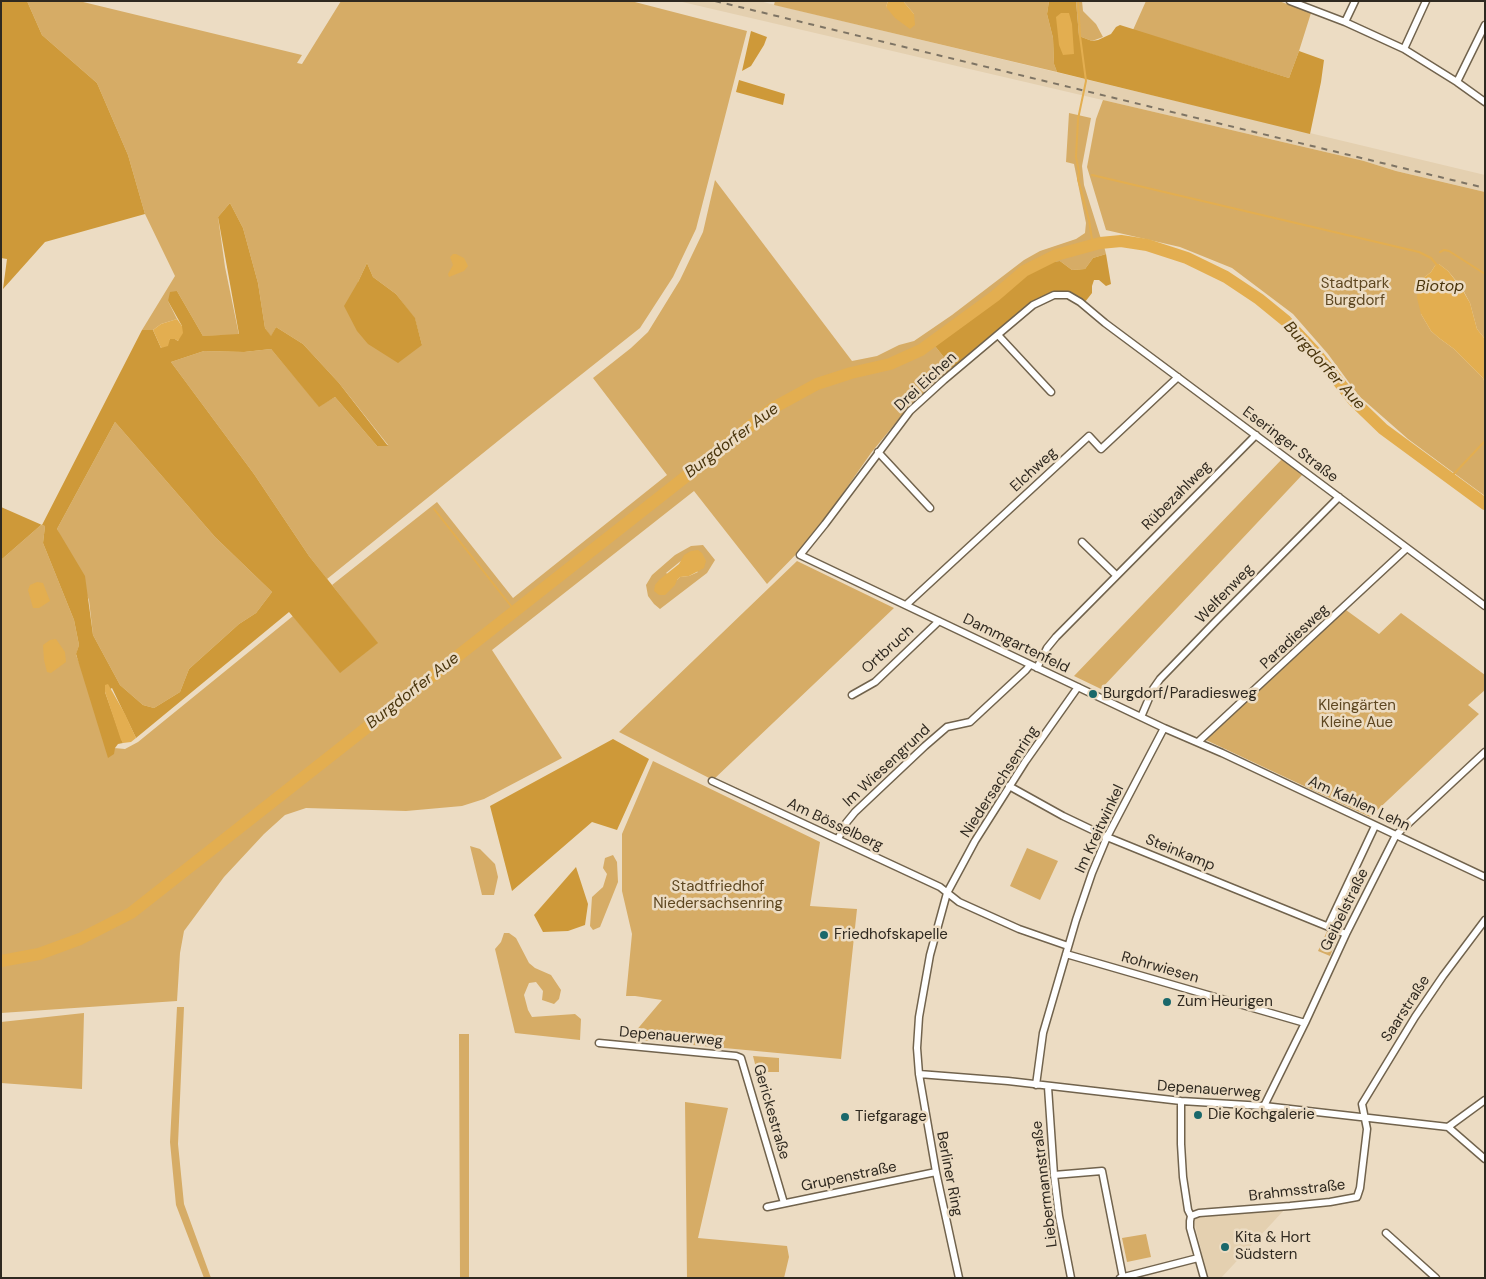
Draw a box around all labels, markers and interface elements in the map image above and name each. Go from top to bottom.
park label: Stadtpark Burgdorf [1321,275,1389,310]
water label: Biotop [1416,277,1464,297]
water label: Burgdorfer Aue [1279,318,1369,414]
street label: Drei Eichen [891,349,961,415]
water label: Burgdorfer Aue [681,400,783,482]
street label: Eseringer Straße [1239,403,1341,487]
street label: Elchweg [1007,444,1061,496]
street label: Rübezahlweg [1139,458,1215,534]
street label: Welfenweg [1192,561,1258,627]
street label: Paradiesweg [1257,601,1333,673]
street label: Dammgartenfeld [960,610,1072,678]
street label: Ortbruch [858,622,918,678]
water label: Burgdorfer Aue [363,649,463,733]
place label: Burgdorf/Paradiesweg [1103,685,1257,703]
marker: Burgdorf/Paradiesweg [1087,688,1099,700]
park label: Kleingärten Kleine Aue [1318,697,1396,732]
street label: Im Wiesengrund [840,721,934,811]
street label: Niedersachsenring [957,723,1043,841]
street label: Am Kahlen Lehn [1305,773,1413,835]
street label: Im Kreitwinkel [1072,782,1128,876]
street label: Am Bösselberg [784,795,886,855]
street label: Steinkamp [1143,831,1217,875]
street label: Geibelstraße [1317,866,1373,954]
park label: Stadtfriedhof Niedersachsenring [653,878,783,913]
place label: Friedhofskapelle [834,926,948,944]
marker: Friedhofskapelle [818,929,830,941]
street label: Rohrwiesen [1119,948,1201,988]
street label: Saarstraße [1378,972,1434,1046]
place label: Zum Heurigen [1177,993,1273,1011]
marker: Zum Heurigen [1161,996,1173,1008]
street label: Depenauerweg [618,1023,724,1051]
street label: Gerickestraße [749,1062,793,1162]
street label: Depenauerweg [1156,1077,1262,1103]
place label: Die Kochgalerie [1208,1106,1315,1124]
place label: Tiefgarage [855,1108,927,1126]
marker: Die Kochgalerie [1192,1109,1204,1121]
marker: Tiefgarage [839,1111,851,1123]
street label: Liebermannstraße [1028,1120,1062,1248]
street label: Berliner Ring [932,1130,966,1218]
street label: Grupenstraße [800,1158,898,1196]
street label: Brahmsstraße [1248,1176,1346,1206]
place label: Kita & Hort Südstern [1235,1229,1311,1264]
marker: Kita & Hort Südstern [1219,1241,1231,1253]

